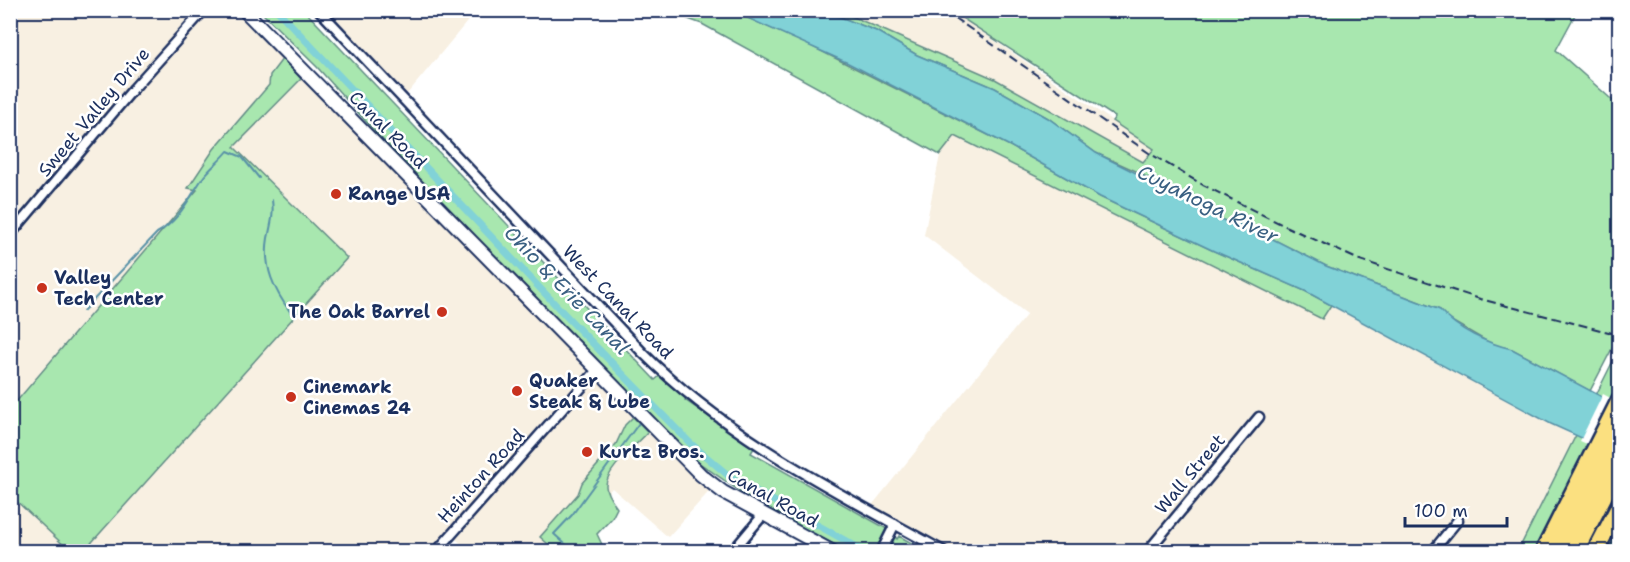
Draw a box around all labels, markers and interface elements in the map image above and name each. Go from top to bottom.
street label: Sweet Valley Drive [33,42,155,182]
street label: Canal Road [344,86,432,174]
water label: Cuyahoga River [1133,159,1283,250]
place label: Range USA [348,182,451,206]
marker: Range USA [329,187,343,201]
water label: Ohio & Erie Canal [499,220,635,360]
street label: West Canal Road [557,240,679,364]
place label: Valley Tech Center [54,266,164,311]
marker: Valley Tech Center [35,281,49,295]
place label: The Oak Barrel [288,300,430,324]
marker: The Oak Barrel [435,305,449,319]
place label: Quaker Steak & Lube [529,369,650,414]
place label: Cinemark Cinemas 24 [303,375,411,420]
marker: Quaker Steak & Lube [510,384,524,398]
marker: Cinemark Cinemas 24 [284,390,298,404]
street label: Heinton Road [432,424,530,528]
street label: Wall Street [1149,429,1231,519]
place label: Kurtz Bros. [599,440,705,464]
marker: Kurtz Bros. [580,445,594,459]
street label: Canal Road [723,463,823,533]
scale bar [1405,490,1507,528]
text: 100 m [1414,499,1468,523]

